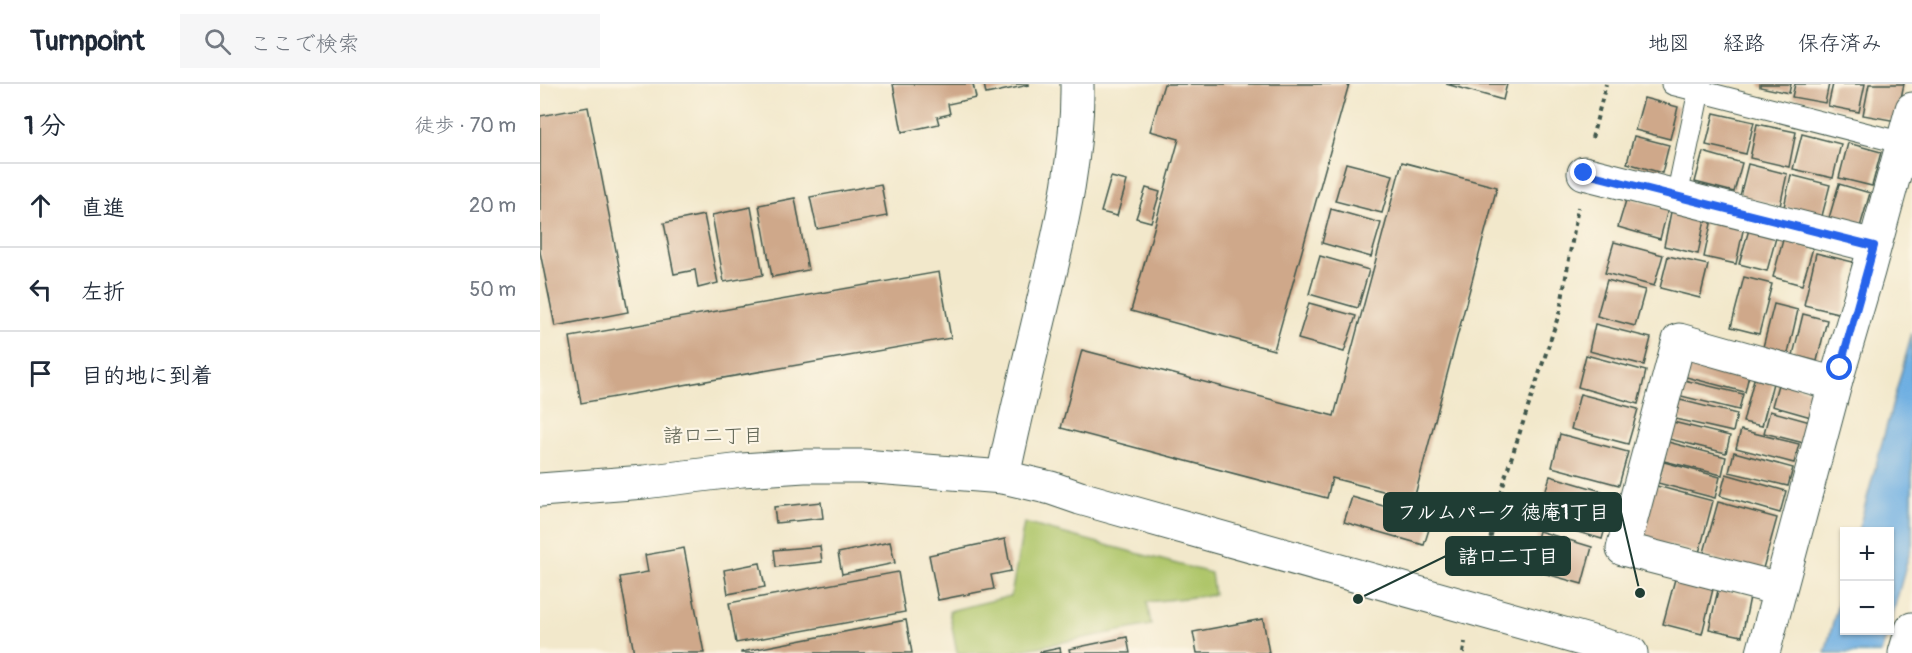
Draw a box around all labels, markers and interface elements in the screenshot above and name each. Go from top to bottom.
search box [180,14,600,68]
text: Turnpoint [30,24,144,59]
icon: search [201,25,234,58]
text: ここで検索 [249,30,359,58]
text: 地図 [1648,30,1690,57]
text: 経路 [1723,30,1765,57]
text: 保存済み [1798,30,1882,57]
text: 1 分 [24,110,66,142]
text: 徒歩 · 70 m [415,113,516,138]
route end [1570,159,1596,185]
icon: ahead [24,189,57,222]
text: 20 m [469,193,516,218]
text: 直進 [81,194,125,222]
icon: left [24,273,57,306]
text: 50 m [469,277,516,302]
text: 左折 [81,278,125,306]
route start [1826,354,1852,380]
icon: arrive [24,357,57,390]
text: 目的地に到着 [81,362,213,390]
district label: 諸口二丁目 [663,423,763,448]
callout: フルムパーク 徳庵1丁目 [1384,493,1621,531]
text: フルムパーク 徳庵1丁目 [1397,500,1609,525]
map controls [1840,527,1894,635]
button: + [1840,527,1894,581]
callout: 諸口二丁目 [1446,537,1570,575]
text: 諸口二丁目 [1458,544,1558,569]
button: − [1840,581,1894,635]

